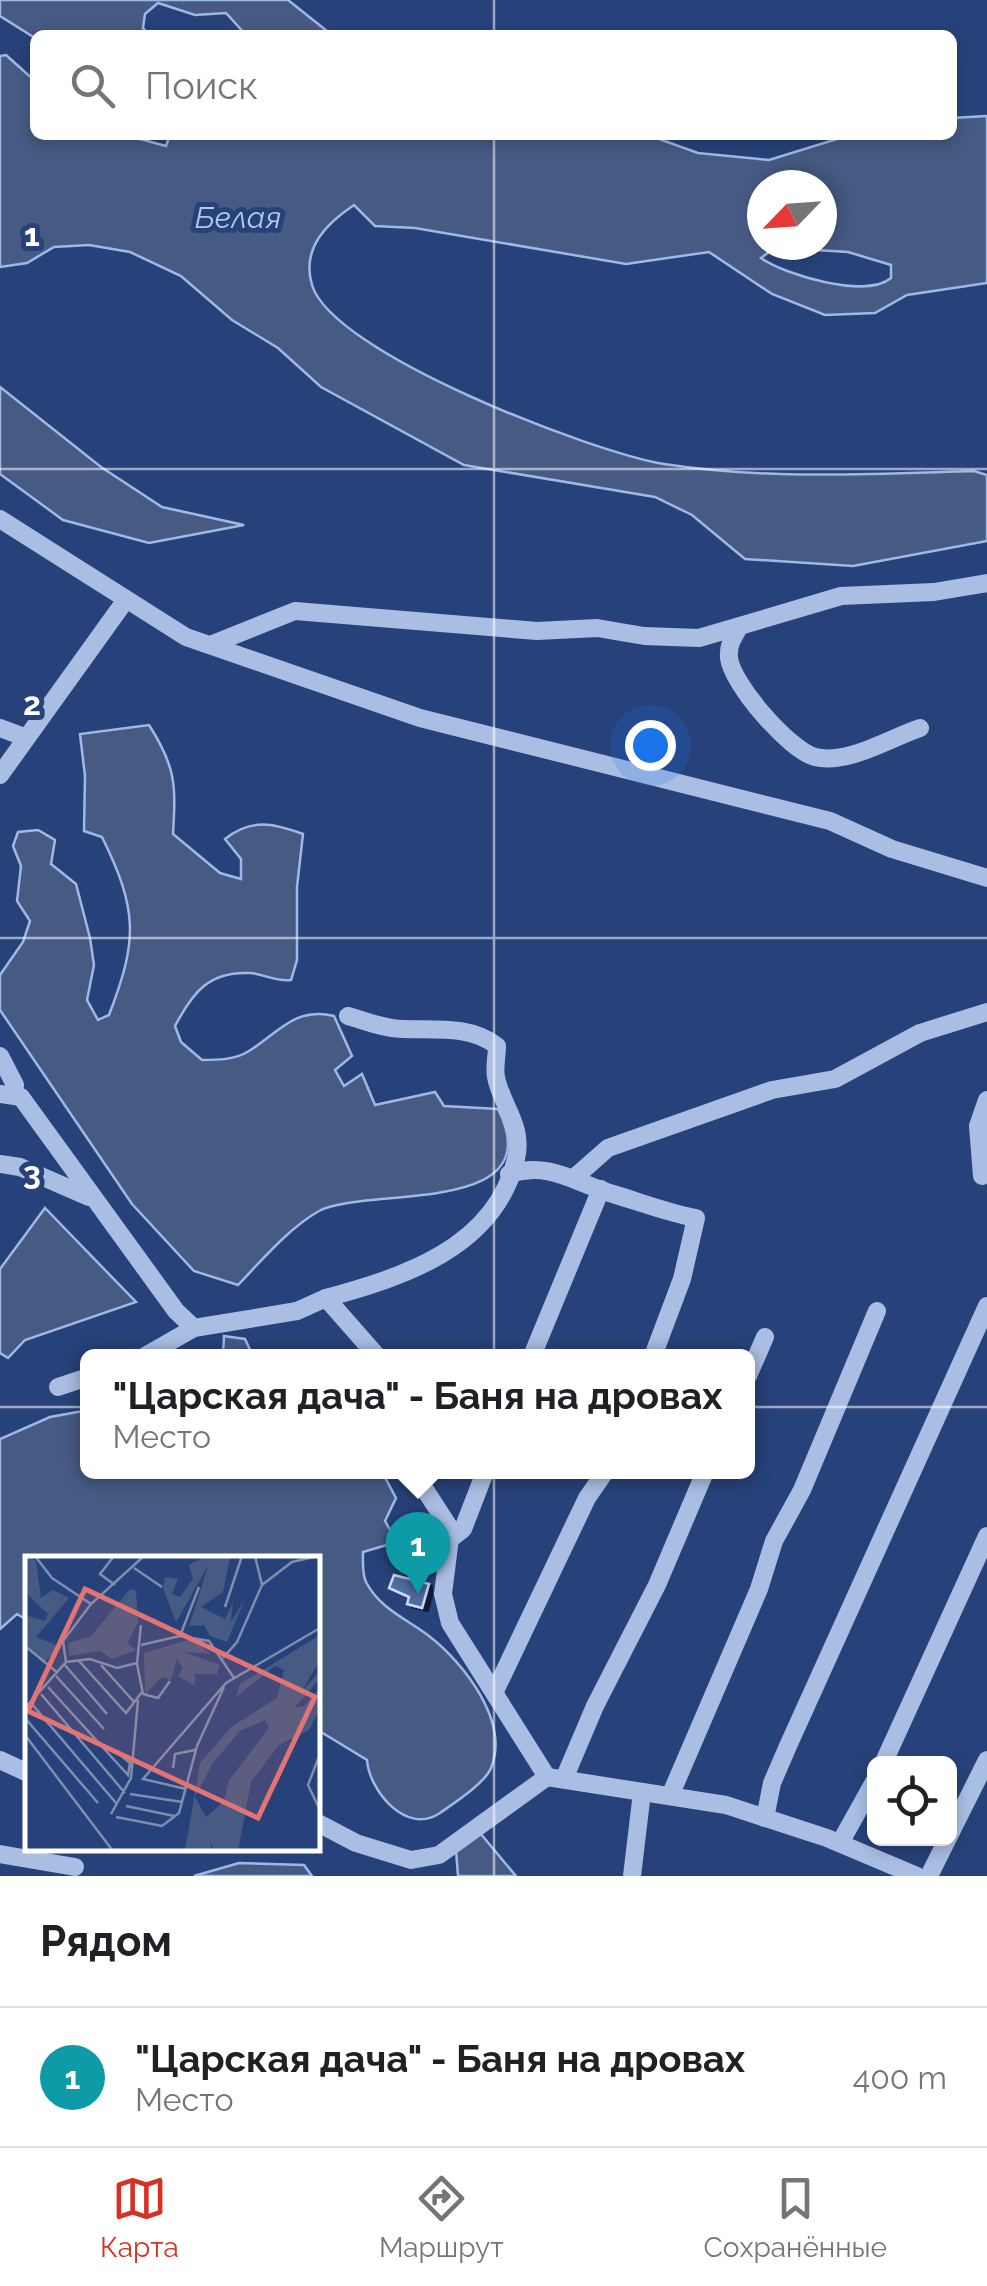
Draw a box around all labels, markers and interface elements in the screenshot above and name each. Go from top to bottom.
search box [30,30,957,140]
icon: search [65,58,120,113]
text: Поиск [145,63,258,108]
north arrow [747,170,837,260]
water label: Белая [195,200,281,235]
text: 1 [24,216,40,253]
text: 2 [23,685,41,722]
your location [625,720,676,771]
text: 3 [23,1154,41,1191]
popup [80,1349,755,1479]
text: "Царская дача" - Баня на дровах [113,1373,722,1418]
text: Место [113,1418,211,1455]
pin: 1 [386,1512,450,1594]
inset map [25,1556,320,1851]
map controls [867,1756,957,1846]
button: locate [867,1756,957,1846]
text: Рядом [40,1917,172,1966]
text: "Царская дача" - Баня на дровах [135,2036,745,2081]
text: 1 [65,2059,80,2096]
text: 400 m [853,2059,947,2096]
text: Место [135,2081,233,2118]
tab: Карта [100,2171,179,2264]
tab: Маршрут [379,2171,504,2264]
tab: Сохранённые [704,2171,887,2264]

